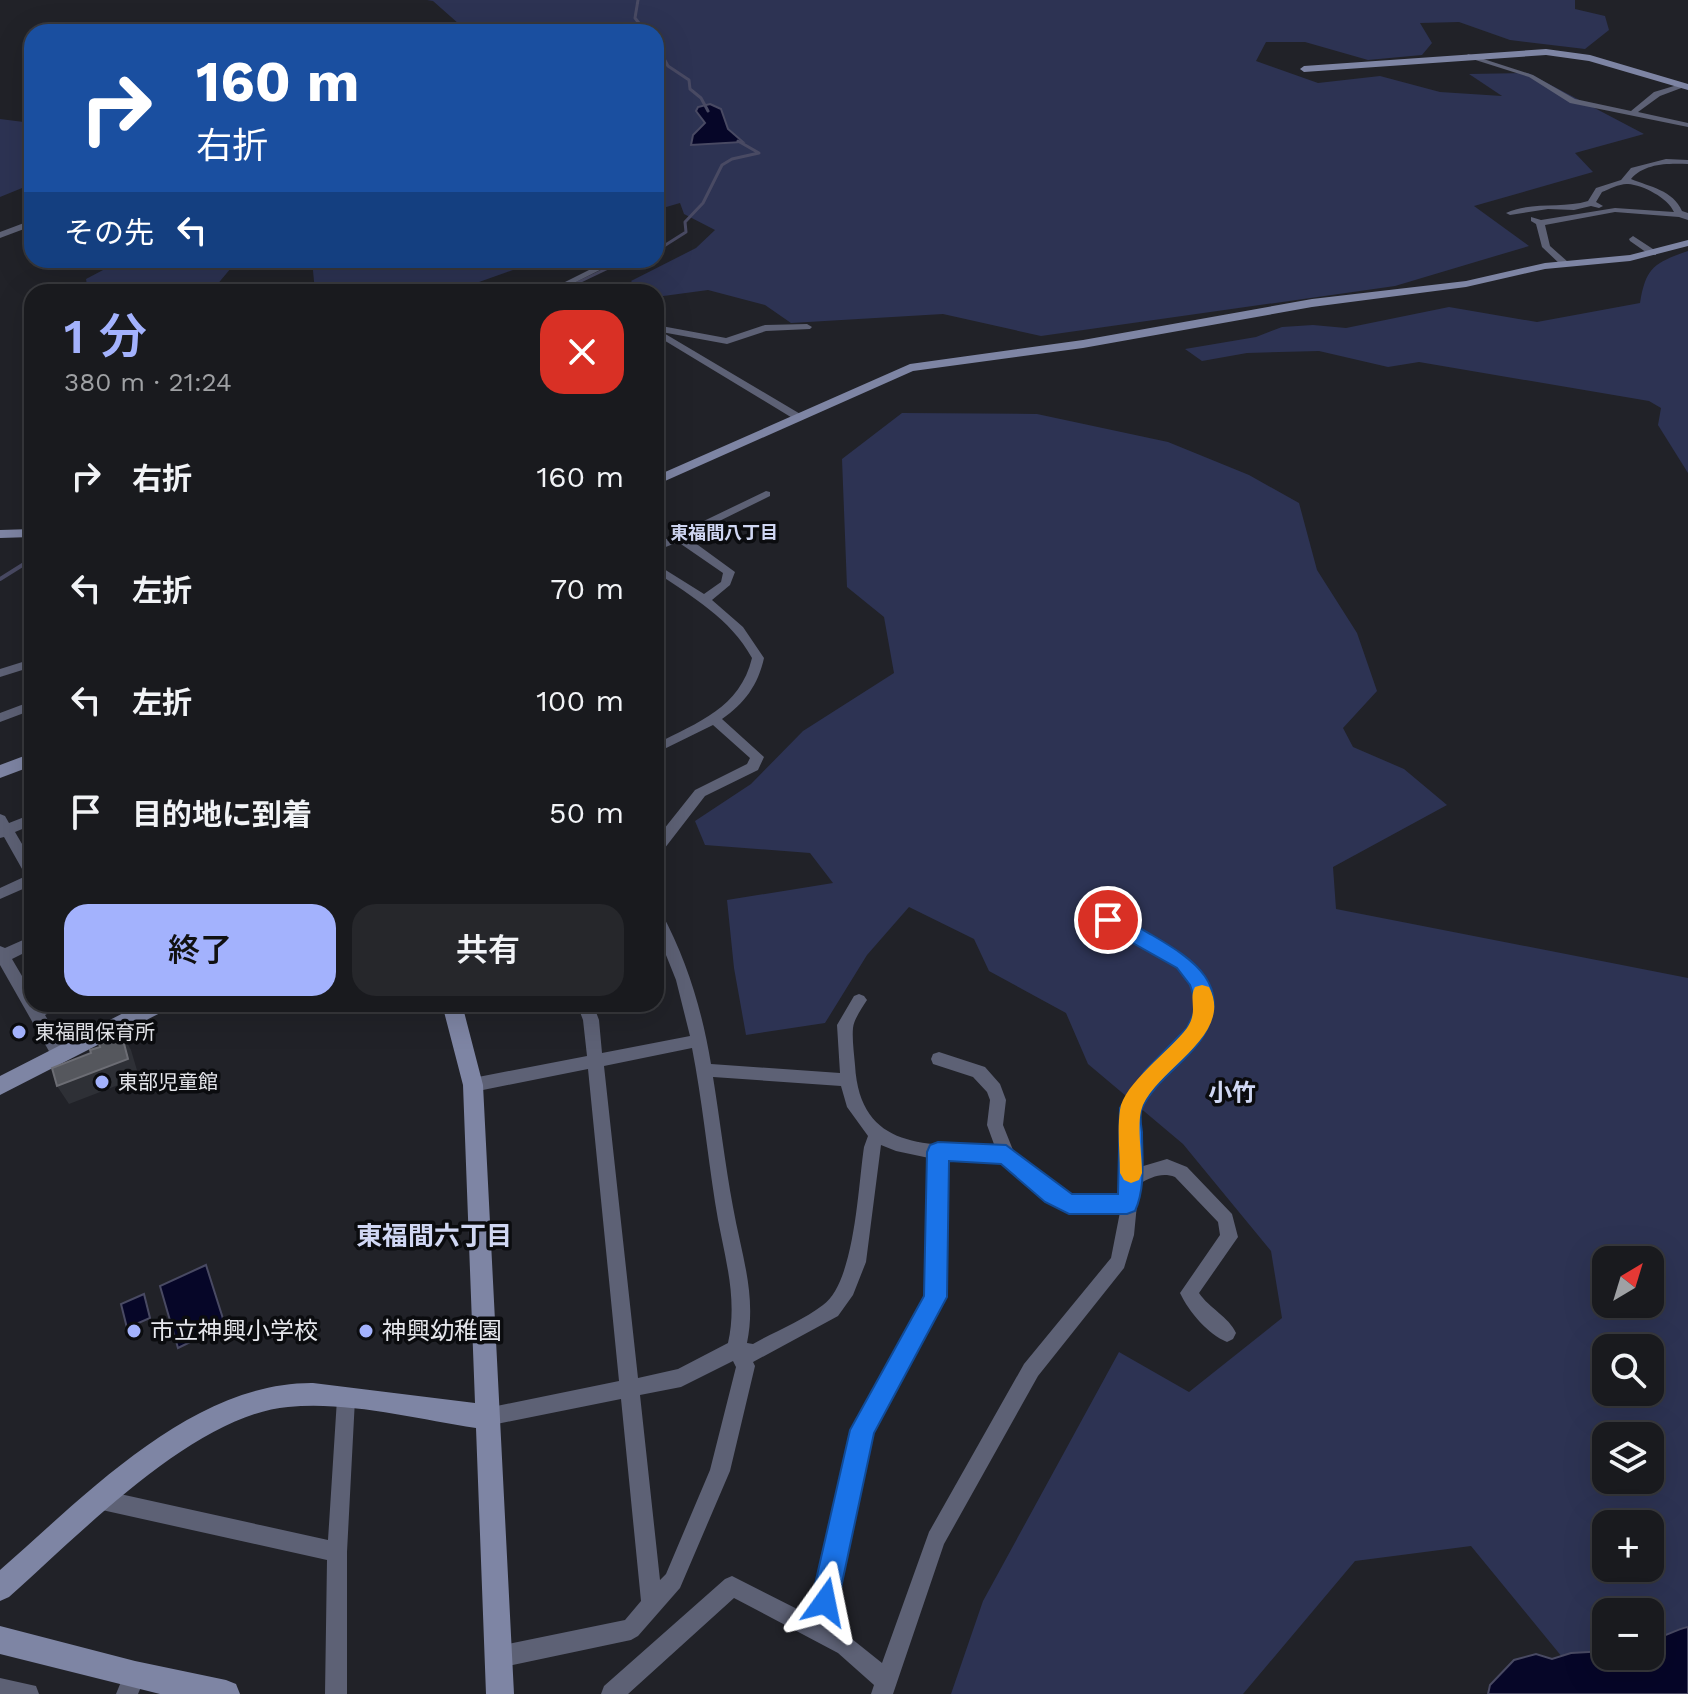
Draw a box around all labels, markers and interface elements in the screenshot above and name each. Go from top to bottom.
text: 160 m [196,49,359,115]
icon: right [64,56,168,160]
text: 右折 [196,125,268,167]
icon: left [170,208,214,252]
text: その先 [64,215,154,250]
text: 1 分 [64,308,147,365]
button: close [540,310,624,394]
text: 380 m · 21:24 [64,367,232,397]
icon: right [64,454,108,498]
text: 160 m [537,459,624,494]
text: 右折 [132,461,192,496]
district label: 東福間八丁目 [670,522,778,543]
icon: left [64,566,108,610]
text: 70 m [550,571,624,606]
text: 左折 [132,573,192,608]
icon: left [64,678,108,722]
text: 100 m [536,683,624,718]
text: 左折 [132,685,192,720]
icon: arrive [64,790,108,834]
text: 50 m [549,795,624,830]
text: 目的地に到着 [132,797,312,832]
pin [1074,886,1142,954]
icon: arrive [1086,898,1130,942]
button: 終了 [64,904,336,996]
button: 共有 [352,904,624,996]
place label: 東福間保育所 [35,1020,155,1044]
marker: 東福間保育所 [10,1023,28,1041]
place label: 東部児童館 [118,1070,218,1094]
marker: 東部児童館 [93,1073,111,1091]
district label: 小竹 [1208,1079,1256,1107]
district label: 東福間六丁目 [356,1221,512,1251]
north arrow [1592,1246,1664,1318]
map controls [1592,1246,1664,1670]
place label: 市立神興小学校 [150,1317,318,1345]
place label: 神興幼稚園 [382,1317,502,1345]
marker: 市立神興小学校 [125,1322,143,1340]
marker: 神興幼稚園 [357,1322,375,1340]
button: search [1592,1334,1664,1406]
button: layers [1592,1422,1664,1494]
button: + [1592,1510,1664,1582]
position arrow [783,1560,867,1644]
button: − [1592,1598,1664,1670]

